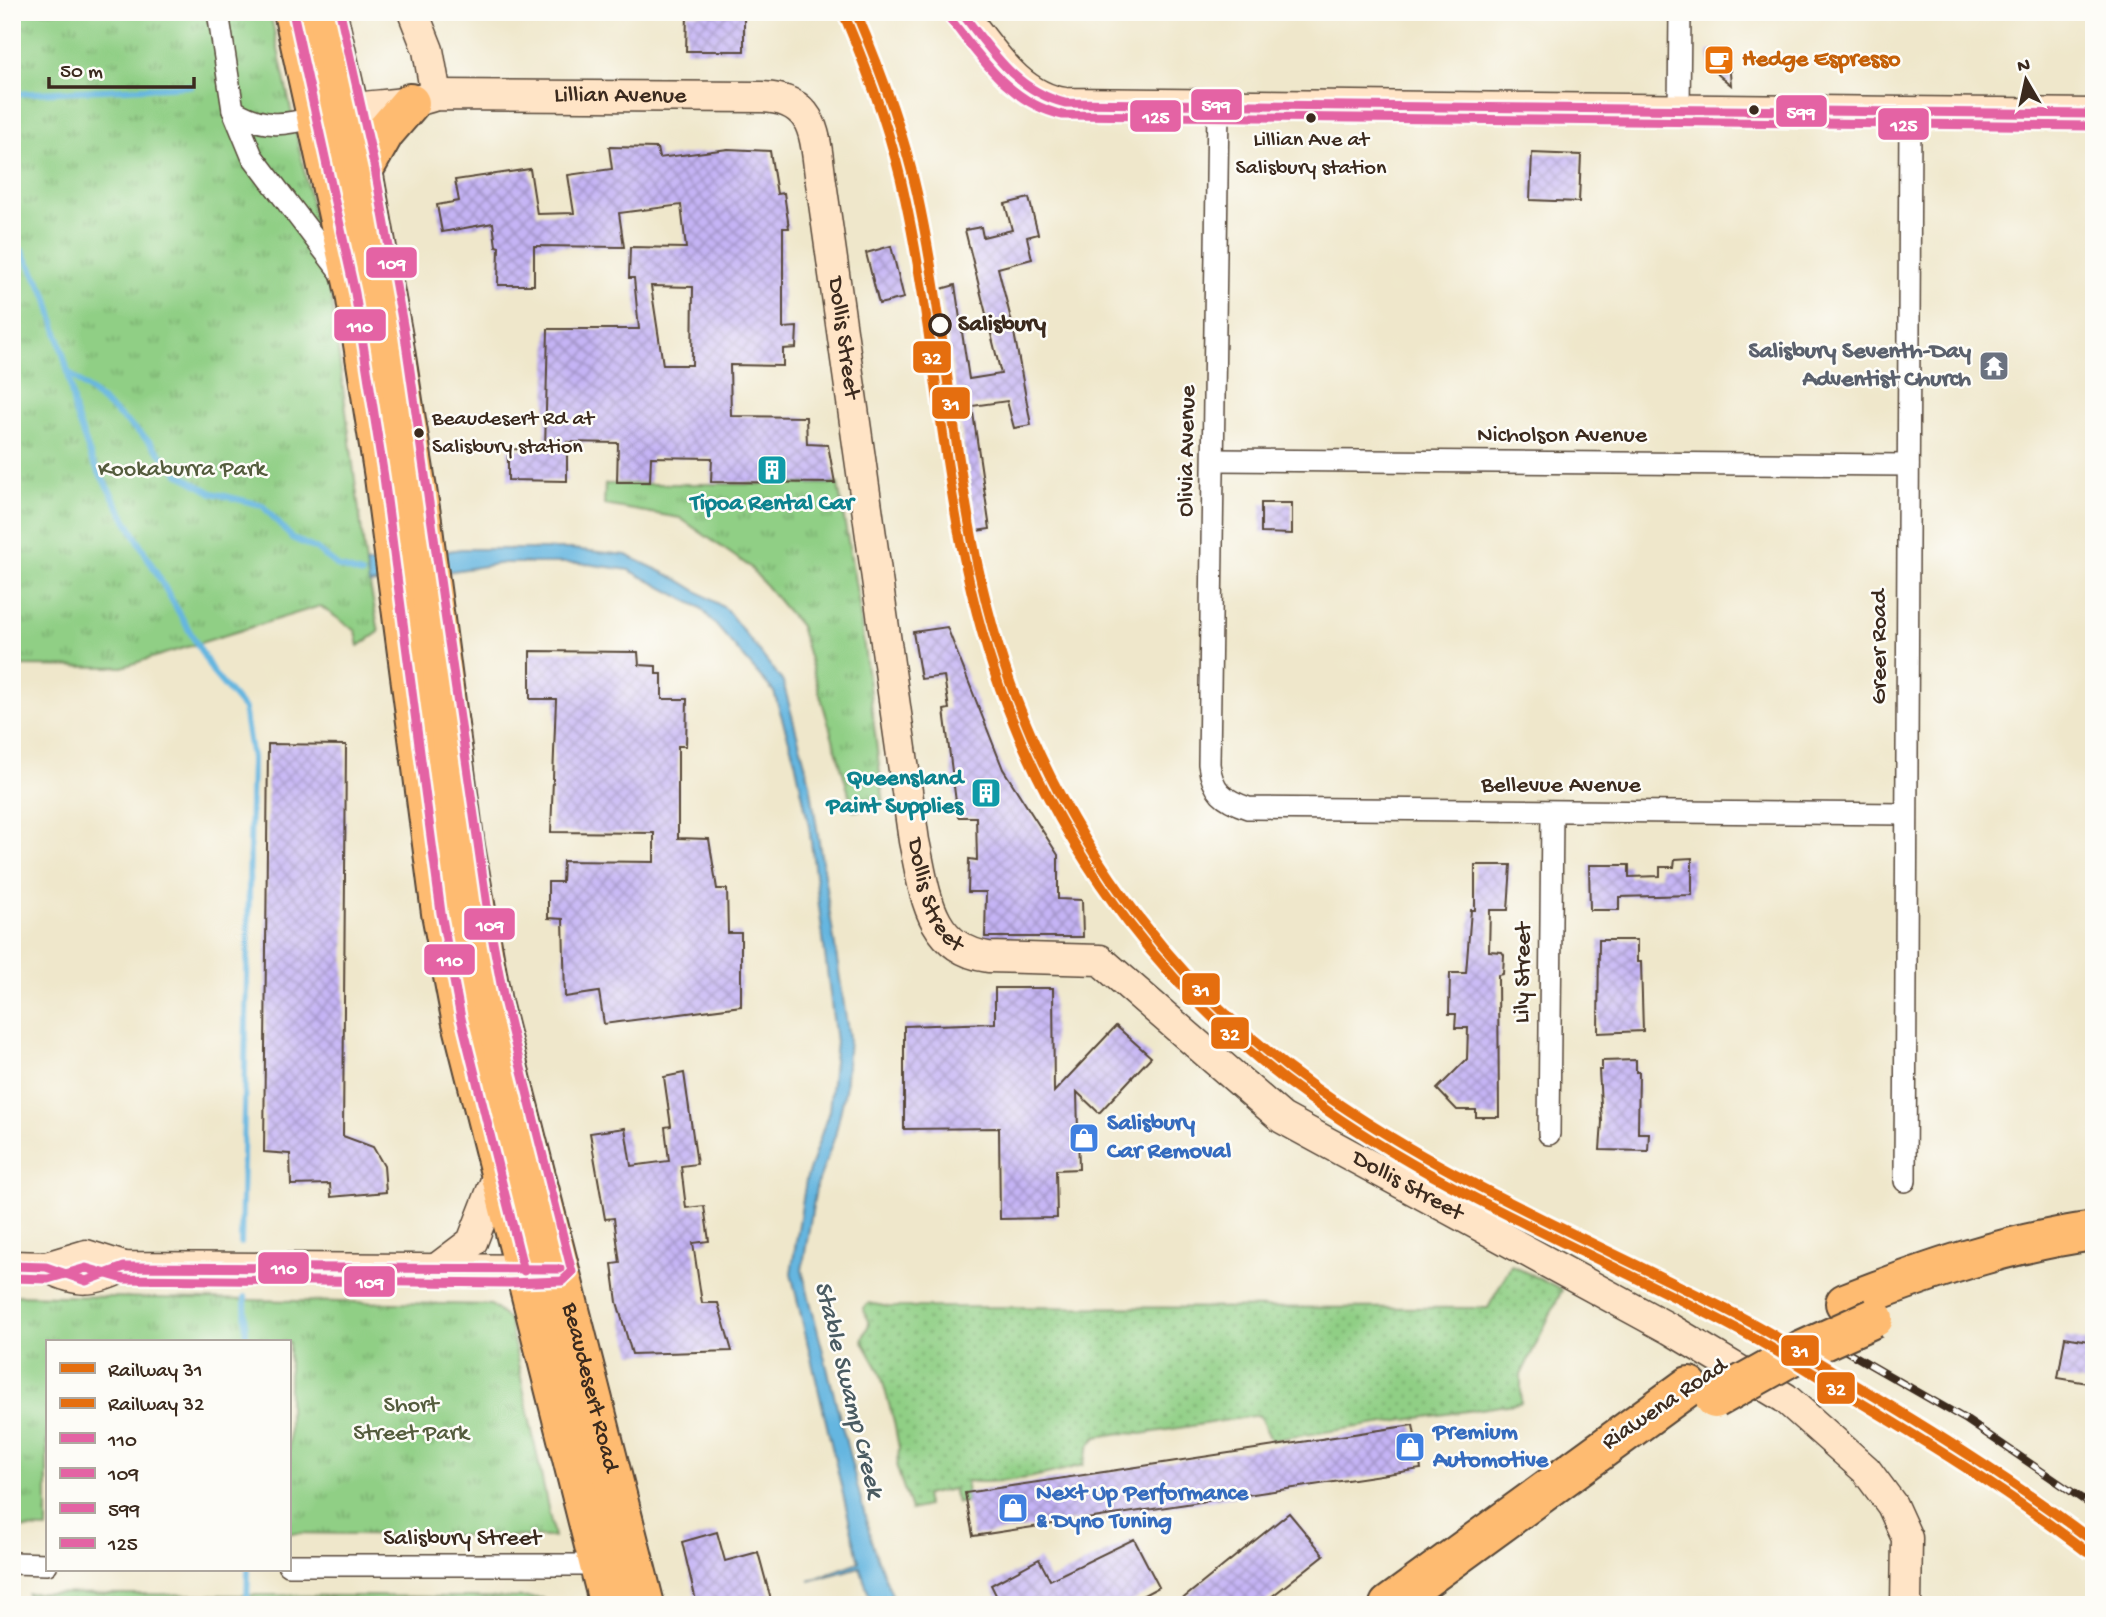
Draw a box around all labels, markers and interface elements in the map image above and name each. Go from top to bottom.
cafe icon: Hedge Espresso [1702,43,1736,77]
scale bar [49,46,194,90]
place label: Hedge Espresso [1742,46,1901,75]
north arrow [1990,46,2060,116]
text: N [2016,54,2032,79]
text: 50 m [60,61,103,86]
street label: Lillian Avenue [554,81,687,111]
line badge: 599 [1190,88,1243,121]
line badge: 599 [1775,94,1828,128]
text: 599 [1201,96,1231,119]
line badge: 125 [1129,99,1182,133]
unlabelled marker [1747,103,1761,117]
text: 599 [1786,103,1816,126]
line badge: 125 [1877,107,1930,141]
text: 125 [1142,108,1169,131]
marker: Lillian Ave at Salisbury station [1304,111,1318,125]
text: 125 [1890,116,1917,139]
place label: Lillian Ave at Salisbury station [1236,128,1387,182]
line badge: 109 [365,246,418,279]
text: 109 [377,254,406,277]
street label: Dollis Street [820,273,866,403]
line badge: 110 [333,308,387,342]
place label: Salisbury [958,311,1046,340]
marker: Salisbury [929,314,951,336]
text: 110 [346,317,373,340]
place label: Salisbury Seventh-Day Adventist Church [1748,338,1971,395]
line badge: 32 [912,340,952,374]
text: 32 [921,349,942,372]
temple icon: Salisbury Seventh-Day Adventist Church [1977,349,2011,383]
street label: Olivia Avenue [1172,384,1204,517]
line badge: 31 [931,386,971,420]
text: 31 [941,395,960,418]
place label: Beaudesert Rd at Salisbury station [431,407,596,461]
street label: Nicholson Avenue [1477,422,1648,451]
marker: Beaudesert Rd at Salisbury station [412,426,426,440]
building icon: Tipoa Rental Car [755,453,789,487]
park label: Kookaburra Park [98,456,268,485]
place label: Tipoa Rental Car [689,490,856,519]
street label: Greer Road [1866,588,1895,705]
place label: Queensland Paint Supplies [825,765,966,822]
street label: Bellevue Avenue [1480,772,1641,801]
building icon: Queensland Paint Supplies [969,776,1003,810]
street label: Dollis Street [899,834,971,961]
line badge: 109 [463,907,516,941]
text: 109 [475,916,504,939]
street label: Lily Street [1509,920,1539,1024]
line badge: 110 [423,943,476,976]
text: 110 [436,951,463,974]
line badge: 31 [1181,972,1221,1006]
text: 31 [1191,981,1210,1004]
line badge: 32 [1210,1016,1250,1050]
text: 32 [1219,1025,1240,1048]
place label: Salisbury Car Removal [1107,1110,1231,1167]
shop icon: Salisbury Car Removal [1067,1121,1101,1155]
street label: Dollis Street [1345,1143,1470,1229]
line badge: 110 [257,1251,310,1285]
text: 110 [270,1259,297,1282]
line badge: 109 [343,1265,396,1298]
text: 109 [355,1273,384,1296]
water label: Stable Swamp Creek [805,1279,889,1504]
street label: Beaudesert Road [554,1299,626,1477]
line badge: 31 [1780,1334,1820,1367]
legend [46,1340,290,1572]
text: 31 [1790,1342,1809,1365]
street label: Riawena Road [1597,1351,1735,1458]
text: Railway 31 [108,1360,202,1385]
line badge: 32 [1816,1371,1856,1405]
text: 32 [1825,1380,1846,1403]
park label: Short Street Park [353,1392,471,1449]
text: Railway 32 [108,1394,204,1419]
place label: Premium Automotive [1431,1419,1550,1476]
text: 110 [107,1430,137,1455]
shop icon: Premium Automotive [1393,1430,1427,1464]
text: 109 [107,1464,139,1489]
place label: Next Up Performance & Dyno Tuning [1036,1480,1250,1537]
shop icon: Next Up Performance & Dyno Tuning [996,1491,1030,1525]
text: 599 [108,1500,141,1525]
street label: Salisbury Street [383,1525,543,1554]
text: 125 [107,1534,138,1559]

